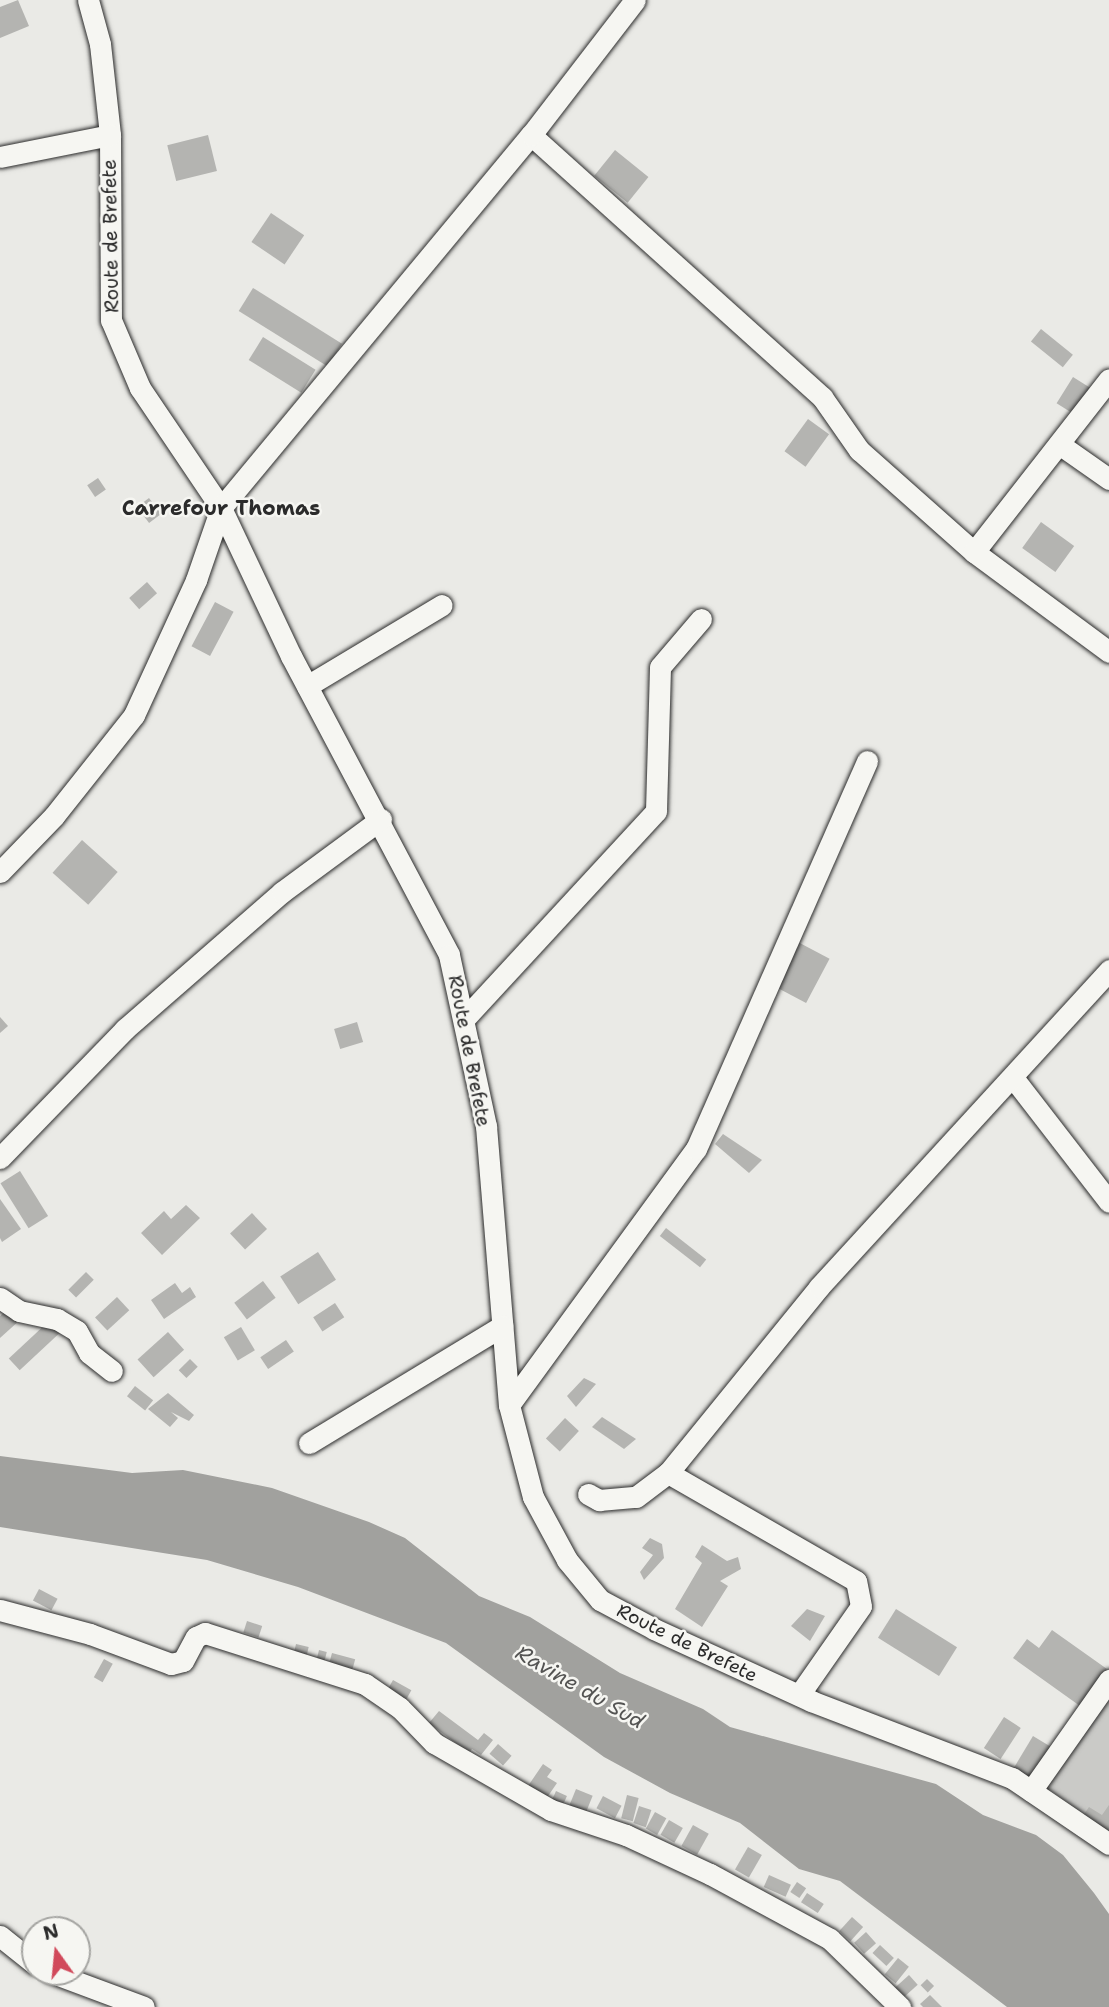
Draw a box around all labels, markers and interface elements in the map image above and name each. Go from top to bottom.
street label: Route de Brefete [98,159,124,313]
district label: Carrefour Thomas [122,495,320,521]
street label: Route de Brefete [443,973,495,1129]
street label: Route de Brefete [613,1599,761,1687]
water label: Ravine du Sud [511,1640,649,1734]
north arrow [21,1916,91,1986]
text: N [40,1918,61,1946]

